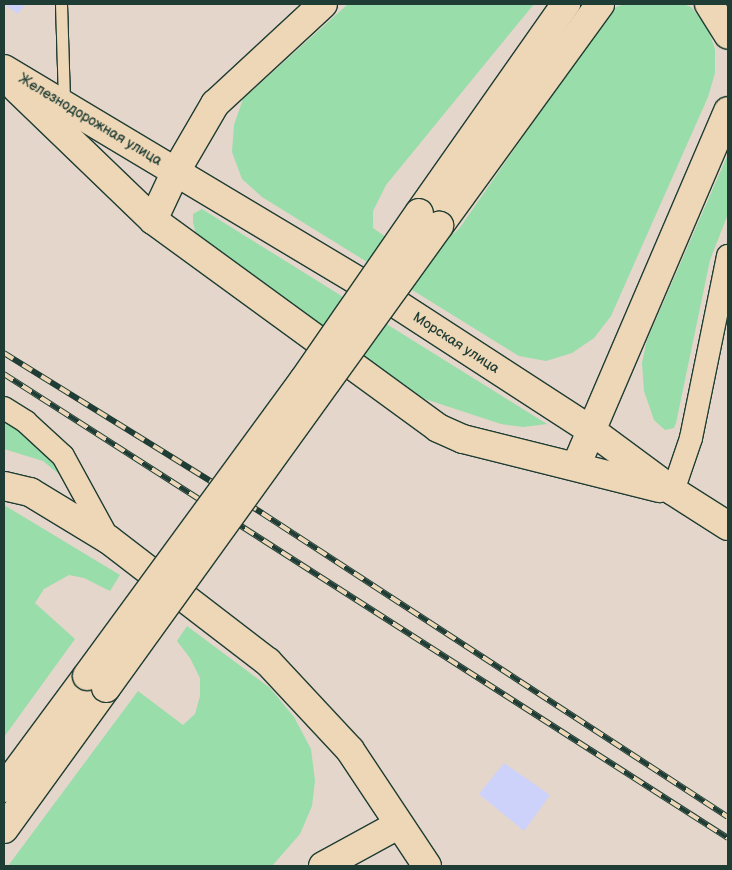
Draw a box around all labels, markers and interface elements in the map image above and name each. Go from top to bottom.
street label: Железнодорожная улица [15,70,165,170]
street label: Морская улица [410,309,502,377]

